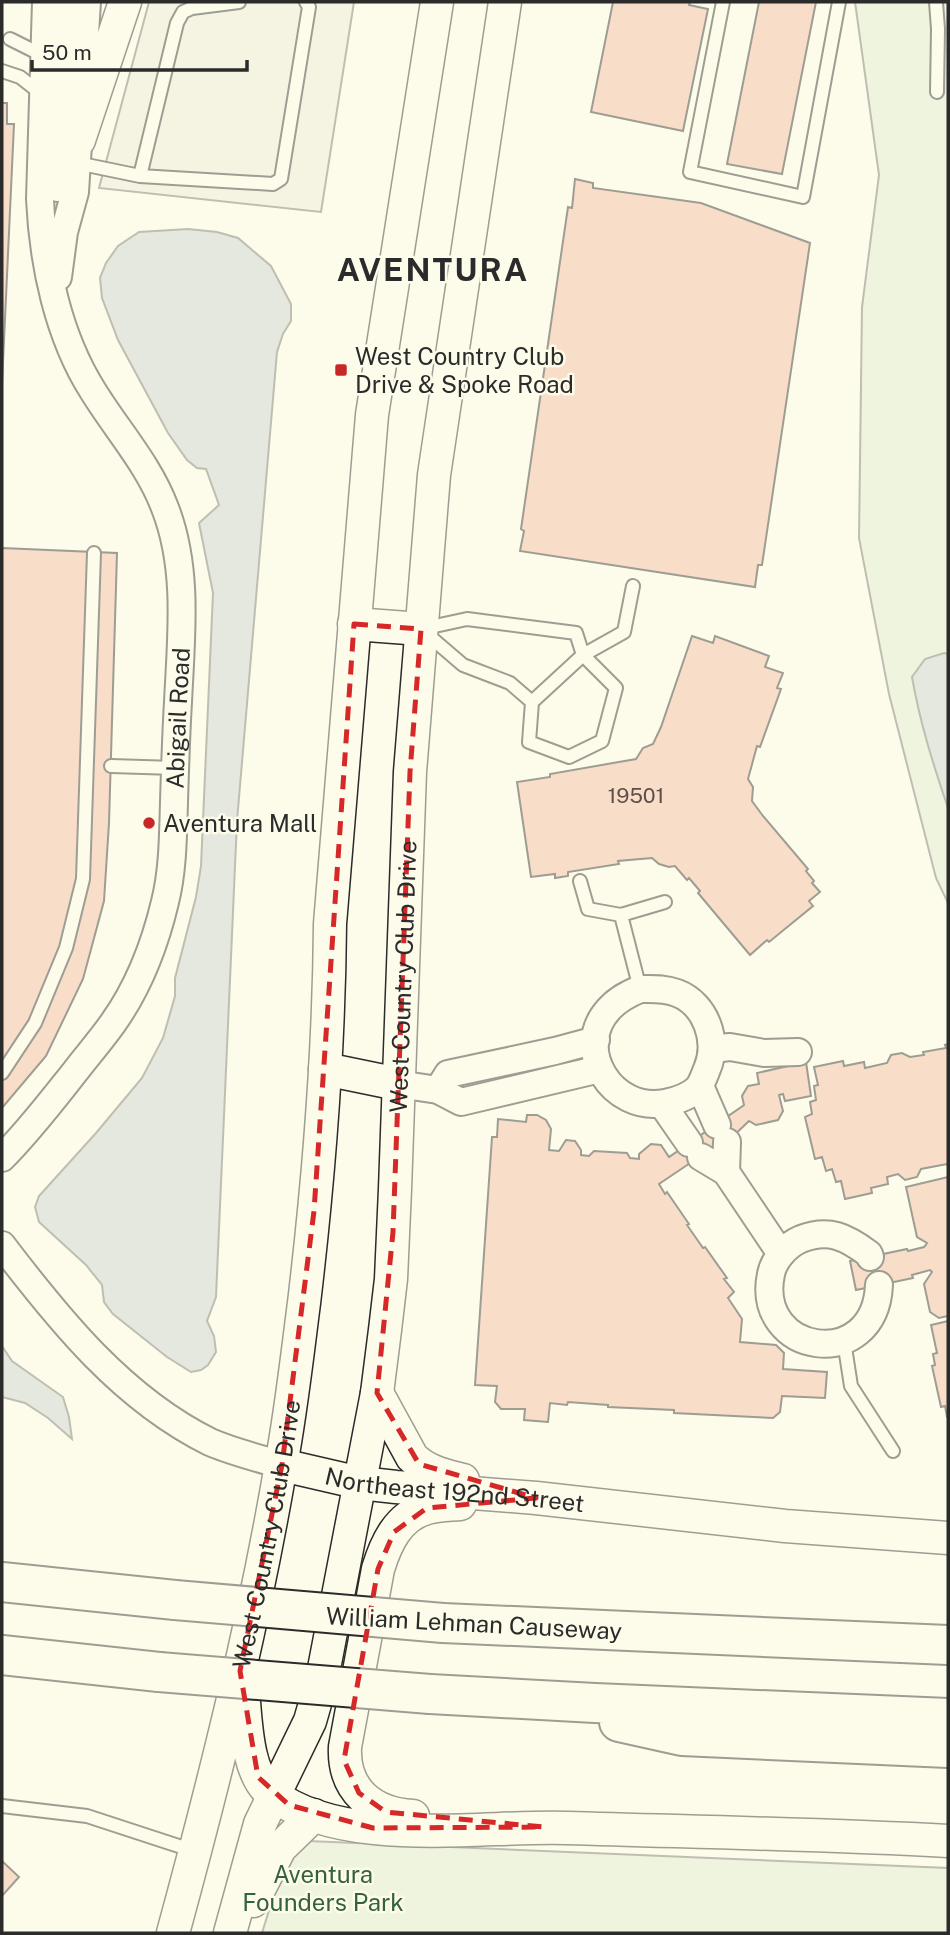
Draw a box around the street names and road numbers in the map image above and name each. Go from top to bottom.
street label: Abigail Road [160,647,195,789]
street label: West Country Club Drive [384,840,422,1113]
street label: West Country Club Drive [227,1398,305,1671]
street label: Northeast 192nd Street [322,1461,586,1517]
street label: William Lehman Causeway [325,1601,623,1645]

